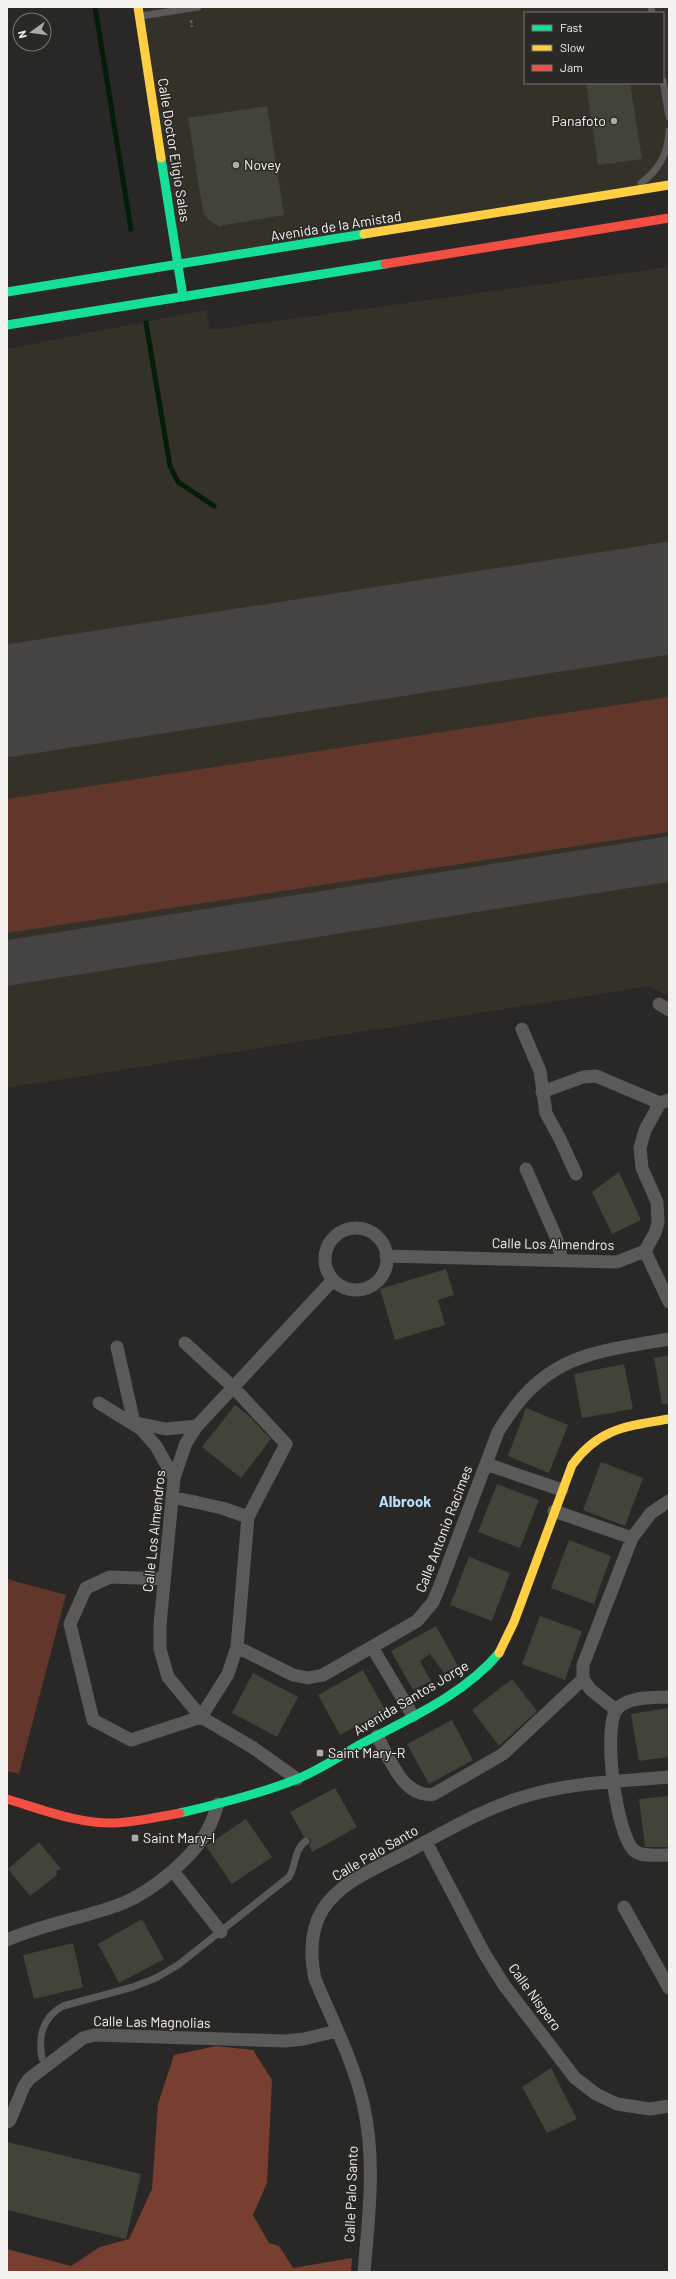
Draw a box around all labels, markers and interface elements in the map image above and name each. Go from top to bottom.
north arrow [12,12,52,52]
legend [524,12,664,84]
text: Fast [560,20,583,34]
text: N [15,29,29,40]
text: Slow [560,40,585,54]
text: Jam [560,60,583,74]
street label: Calle Doctor Eligio Salas [155,77,194,223]
place label: Panafoto [552,112,606,129]
marker: Panafoto [609,116,619,126]
place label: Novey [244,156,282,173]
marker: Novey [231,160,241,170]
street label: Avenida de la Amistad [269,207,402,244]
street label: Calle Los Almendros [492,1234,615,1253]
street label: Calle Antonio Racimes [412,1463,476,1595]
street label: Calle Los Almendros [139,1469,168,1593]
district label: Albrook [379,1492,431,1510]
street label: Avenida Santos Jorge [350,1657,471,1739]
place label: Saint Mary-R [328,1744,405,1761]
marker: Saint Mary-R [315,1748,325,1758]
street label: Calle Palo Santo [329,1821,421,1884]
place label: Saint Mary-I [143,1829,215,1846]
marker: Saint Mary-I [130,1833,140,1843]
street label: Calle Níspero [505,1960,566,2034]
street label: Calle Las Magnolias [93,2012,211,2031]
street label: Calle Palo Santo [340,2145,361,2243]

